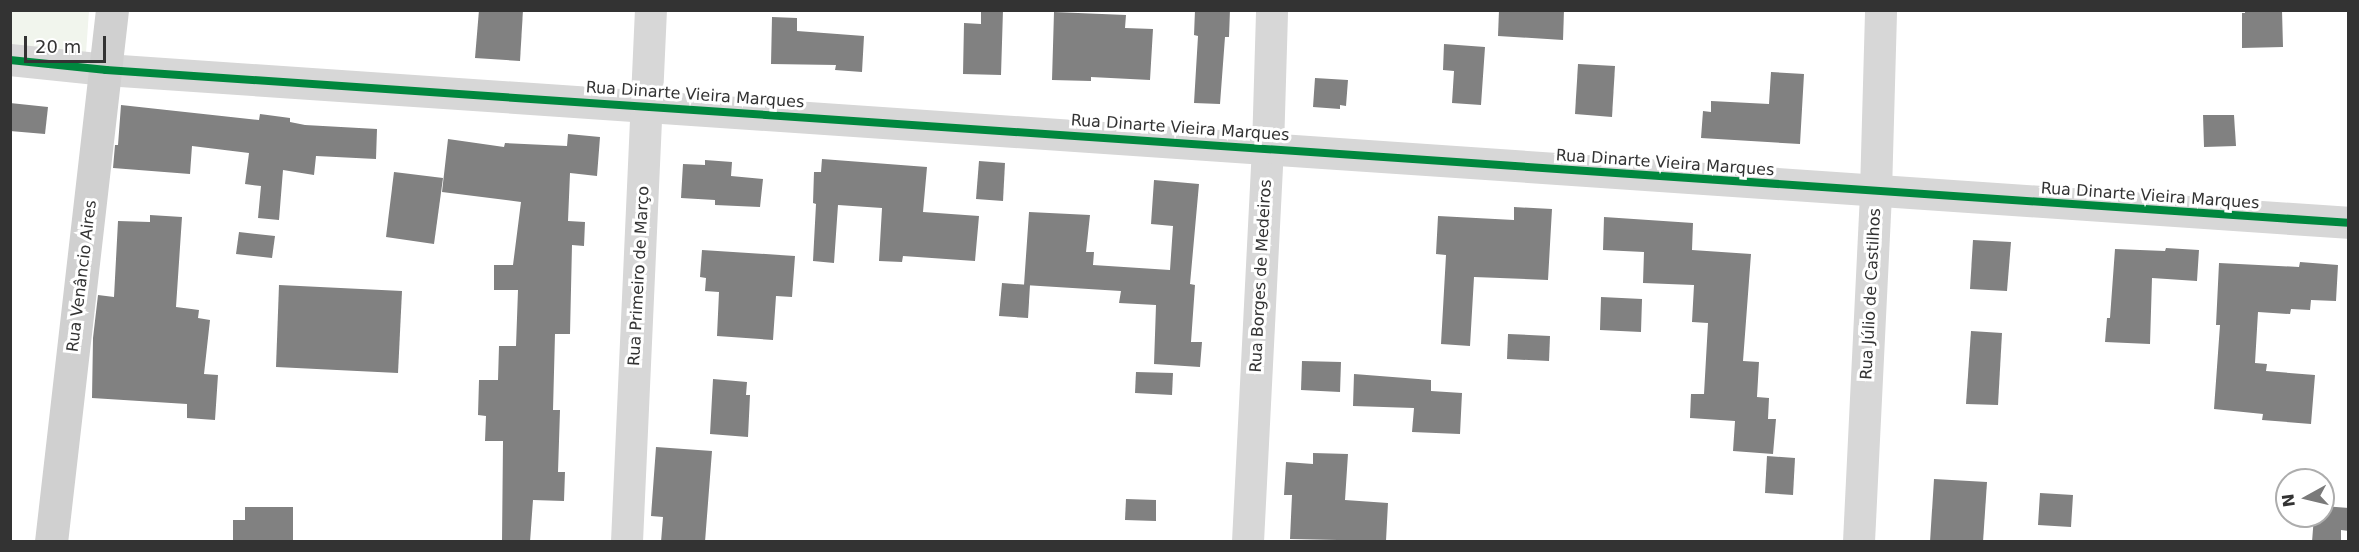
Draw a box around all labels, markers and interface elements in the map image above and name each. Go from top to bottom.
scale bar [27,24,110,62]
text: 20 m [35,36,81,57]
street label: Rua Dinarte Vieira Marques [585,78,805,112]
street label: Rua Dinarte Vieira Marques [1070,111,1290,145]
street label: Rua Dinarte Vieira Marques [1555,146,1775,180]
street label: Rua Borges de Medeiros [1246,179,1276,373]
street label: Rua Dinarte Vieira Marques [2040,179,2260,213]
street label: Rua Primeiro de Março [625,185,653,367]
street label: Rua Venâncio Aires [63,199,101,353]
street label: Rua Júlio de Castilhos [1857,208,1885,380]
north arrow [2275,468,2335,528]
text: N [2278,492,2299,508]

